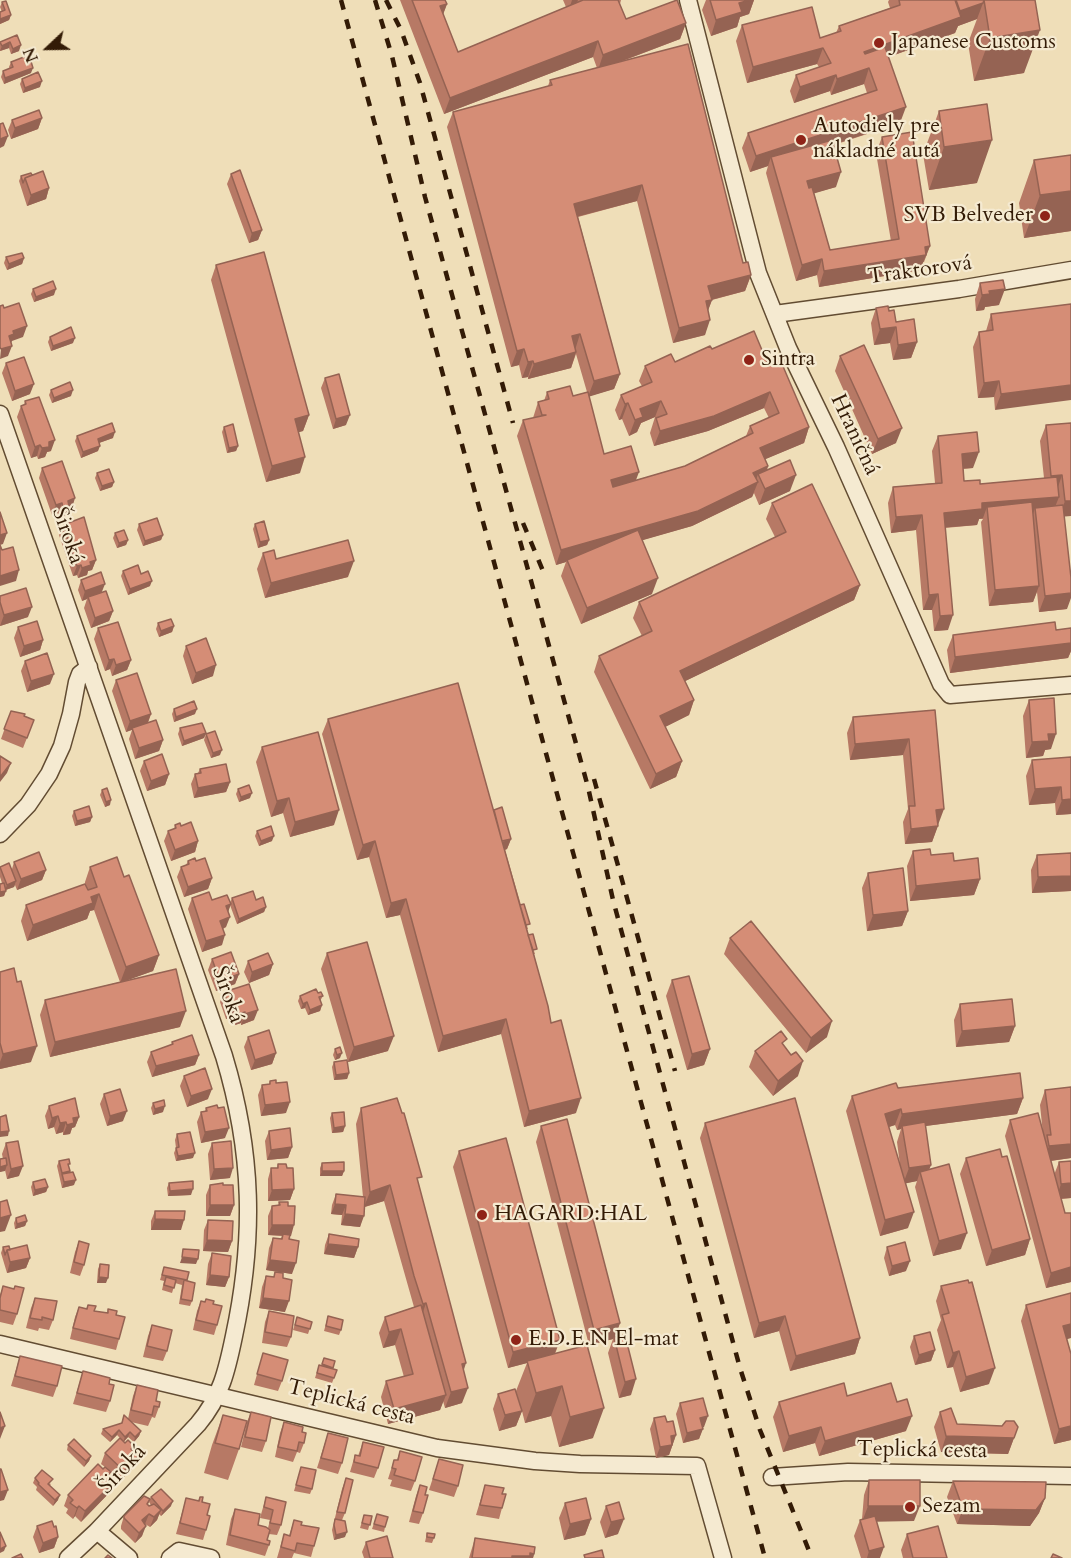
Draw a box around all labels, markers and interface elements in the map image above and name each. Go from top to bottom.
north arrow [18,18,78,78]
place label: Japanese Customs [891,30,1056,56]
marker: Japanese Customs [872,36,886,50]
text: N [19,44,44,65]
place label: Autodiely pre nákladné autá [813,114,940,166]
marker: Autodiely pre nákladné autá [794,133,808,147]
place label: SVB Belveder [904,203,1033,229]
marker: SVB Belveder [1038,209,1052,223]
street label: Traktorová [866,251,974,291]
place label: Sintra [761,347,815,373]
marker: Sintra [742,353,756,367]
street label: Hraničná [824,390,884,480]
street label: Široká [45,504,89,568]
street label: Široká [205,963,249,1027]
place label: HAGARD:HAL [494,1202,647,1228]
marker: HAGARD:HAL [475,1208,489,1222]
place label: E.D.E.N El-mat [528,1327,679,1353]
marker: E.D.E.N El-mat [509,1333,523,1347]
street label: Teplická cesta [284,1374,418,1432]
street label: Teplická cesta [856,1437,988,1465]
street label: Široká [93,1440,153,1500]
place label: Sezam [922,1494,981,1520]
marker: Sezam [903,1500,917,1514]

